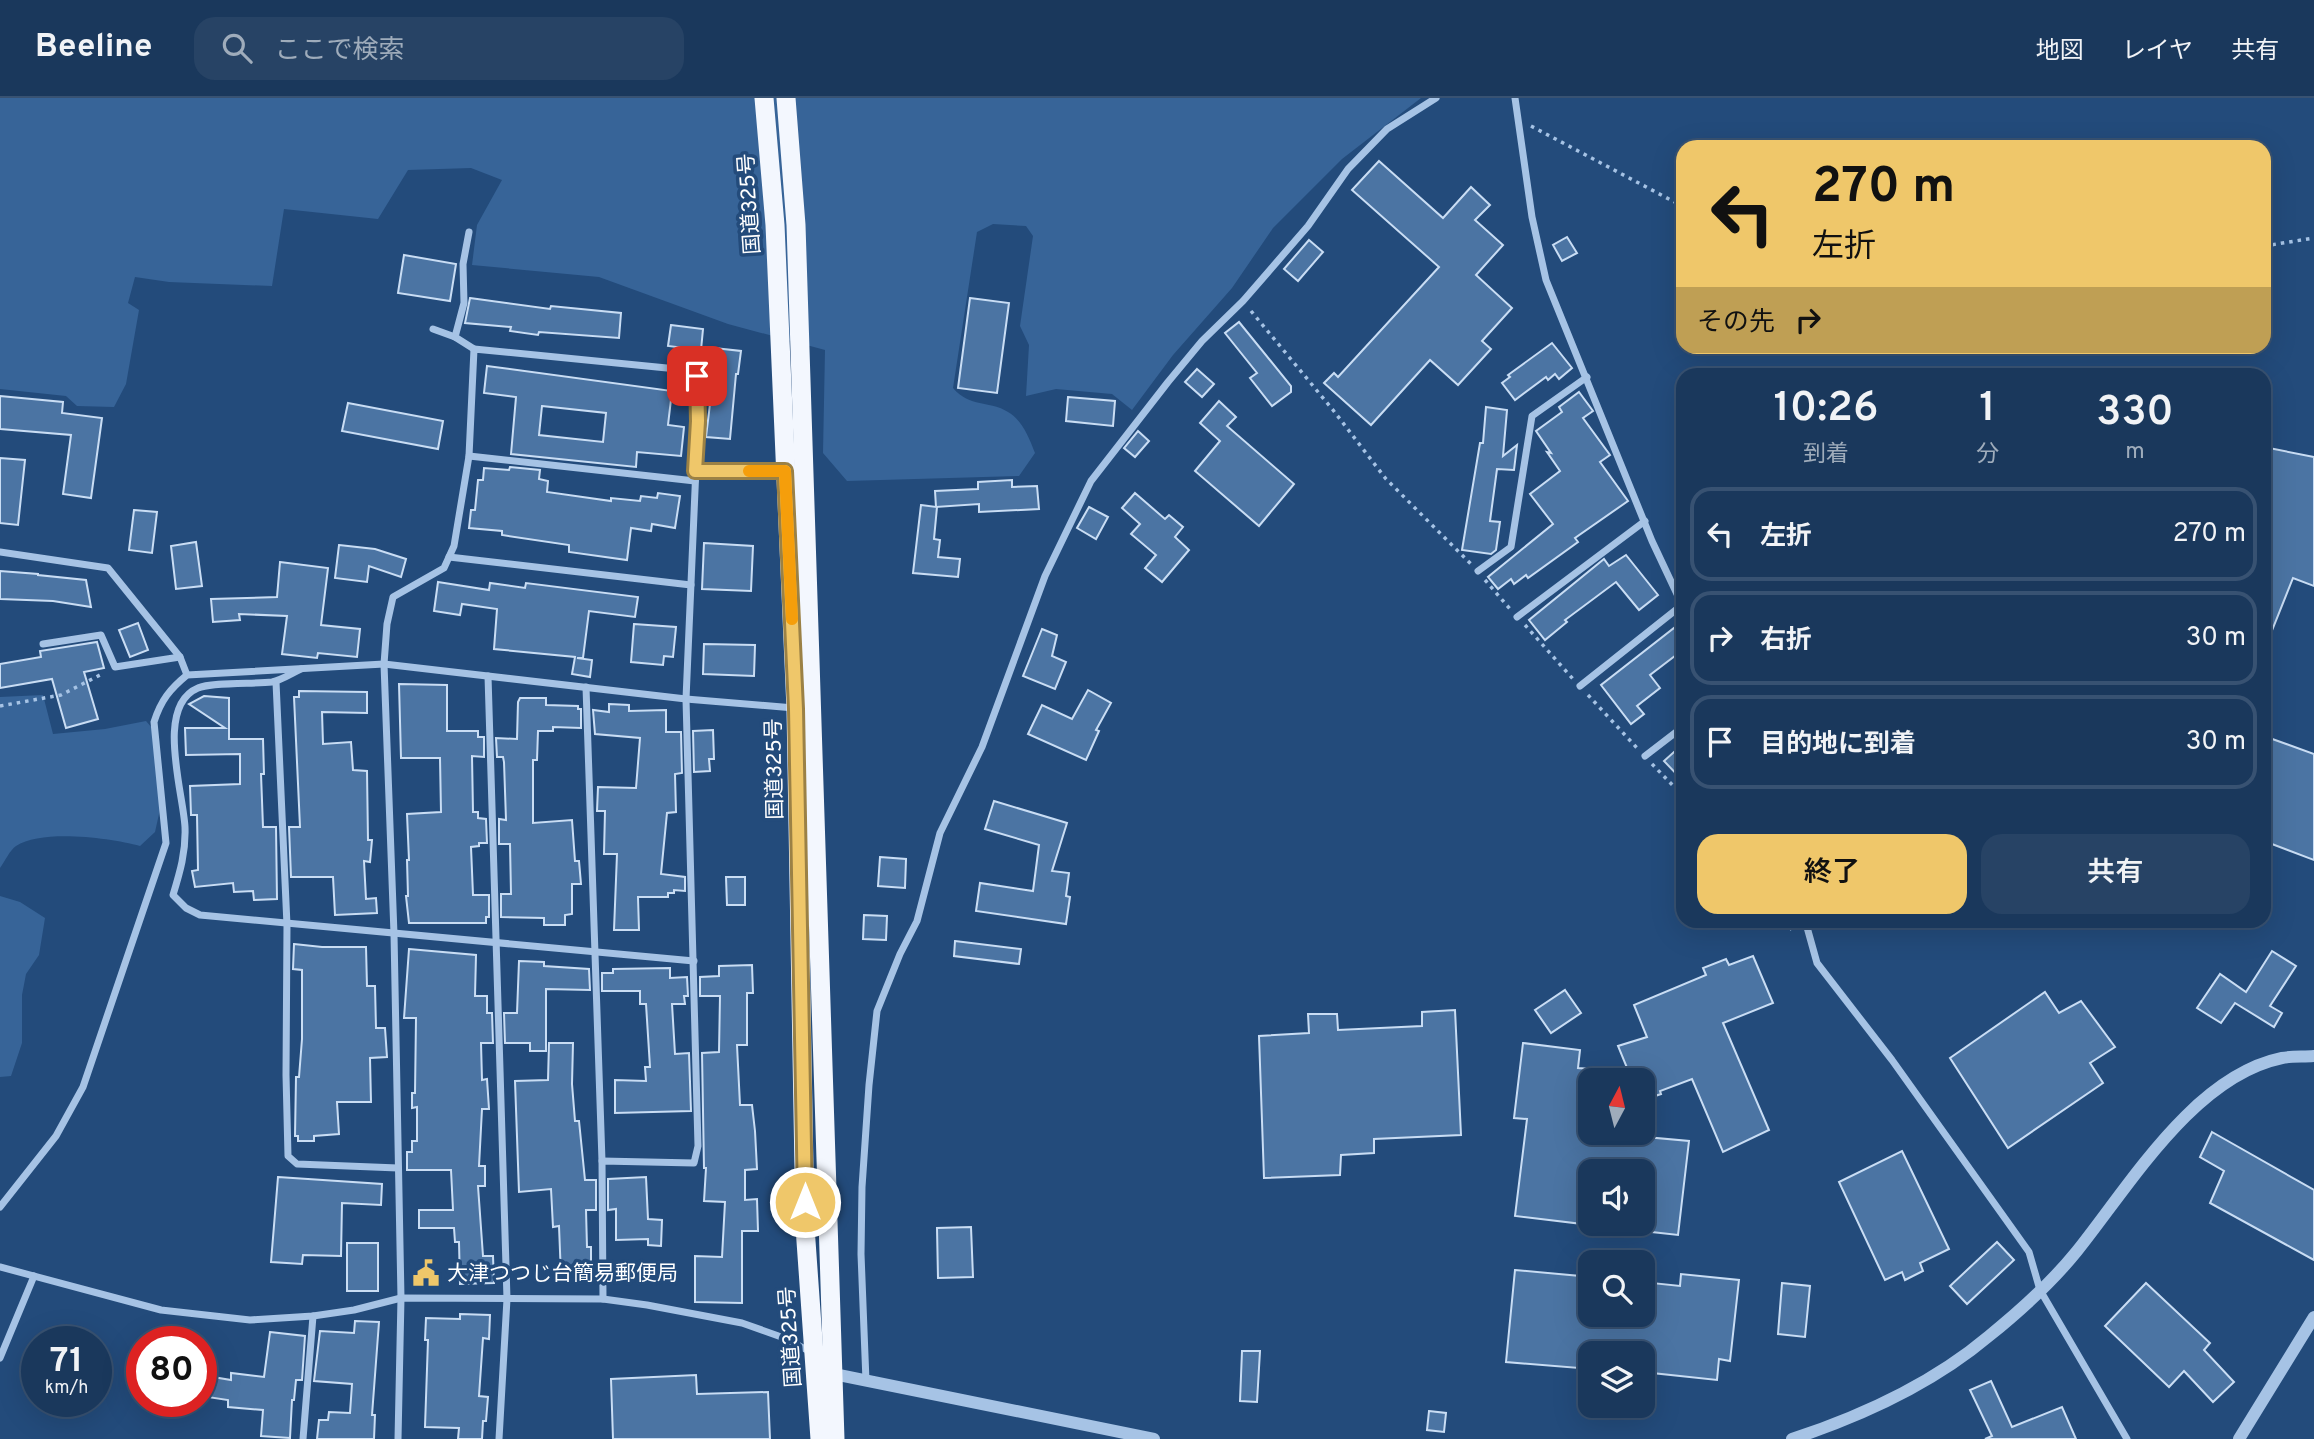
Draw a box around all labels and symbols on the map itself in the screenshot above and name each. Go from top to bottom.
street label: 国道325号 [734,153,767,255]
pin [667,346,727,406]
street label: 国道325号 [761,718,790,820]
north arrow [1578,1068,1656,1144]
position arrow [768,1165,842,1239]
public building icon: 大津つつじ台簡易郵便局 [411,1258,441,1288]
place label: 大津つつじ台簡易郵便局 [447,1261,678,1288]
street label: 国道325号 [775,1286,808,1388]
speed limit sign: 80 [126,1326,217,1417]

